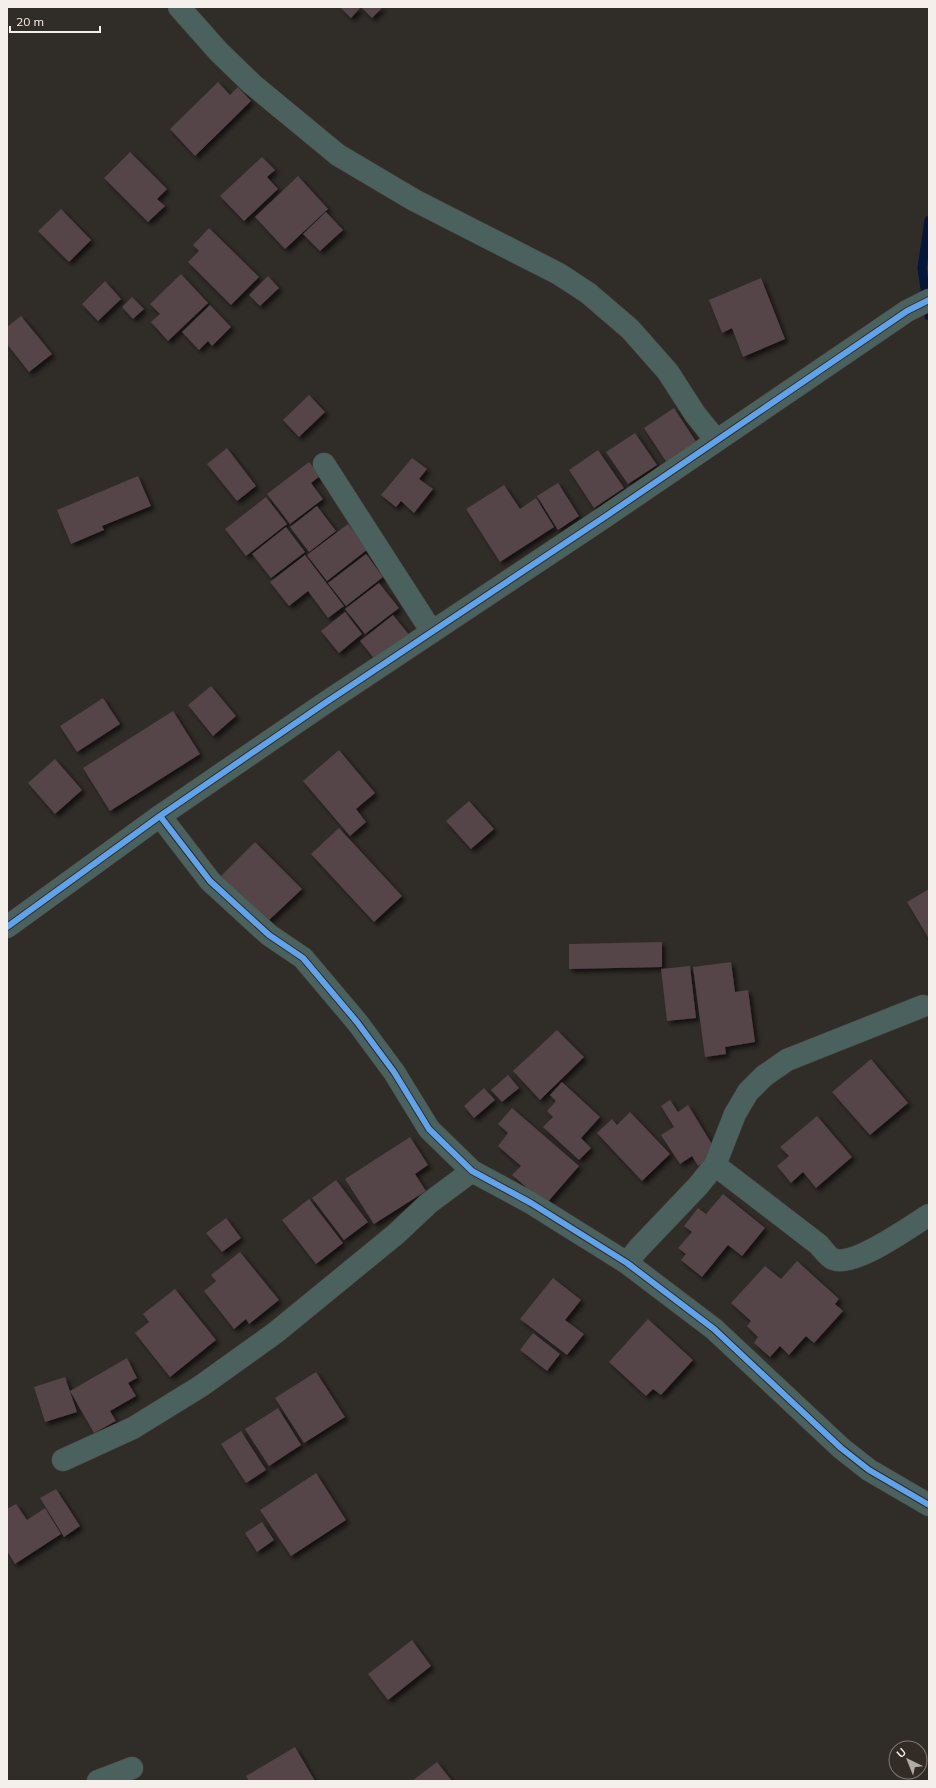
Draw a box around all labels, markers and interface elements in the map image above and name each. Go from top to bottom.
scale bar [10,8,100,34]
text: 20 m [16,14,44,29]
north arrow [888,1740,928,1780]
text: U [893,1745,909,1761]

